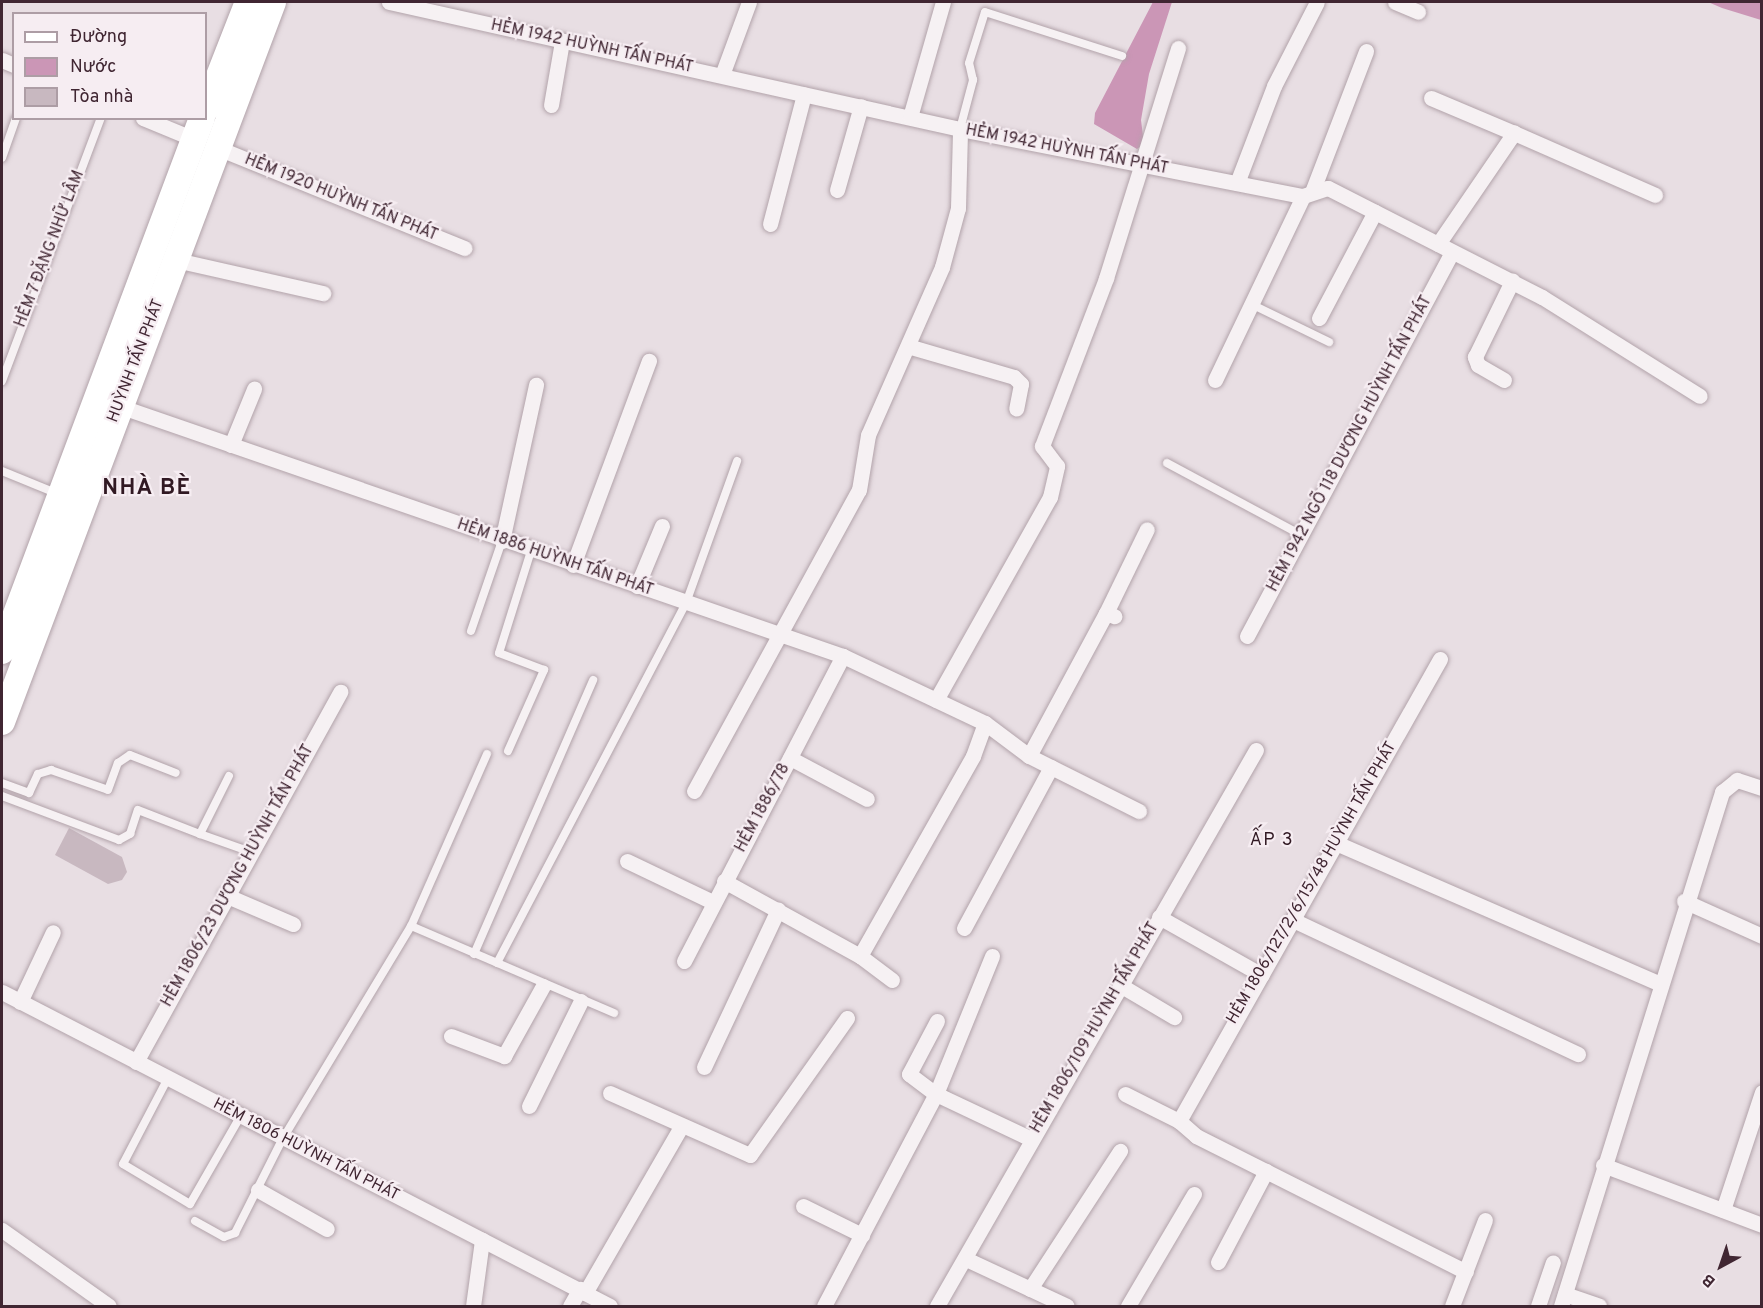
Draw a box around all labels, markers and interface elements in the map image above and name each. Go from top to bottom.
legend [12,12,207,120]
street label: HẺM 1942 HUỲNH TẤN PHÁT [489,16,695,78]
text: Đường [70,26,127,49]
text: Nước [70,56,116,79]
text: Tòa nhà [70,86,133,109]
street label: HẺM 1942 HUỲNH TẤN PHÁT [964,121,1170,179]
street label: HẺM 1920 HUỲNH TẤN PHÁT [241,150,441,246]
street label: HẺM 7 ĐẶNG NHỮ LÂM [11,167,89,331]
street label: HẺM 1942 NGÕ 118 DƯƠNG HUỲNH TẤN PHÁT [1263,292,1437,596]
street label: HUỲNH TẤN PHÁT [104,296,168,426]
district label: NHÀ BÈ [102,476,192,502]
street label: HẺM 1886 HUỲNH TẤN PHÁT [454,515,656,601]
street label: HẺM 1806/127/2/6/15/48 HUỲNH TẤN PHÁT [1223,738,1401,1028]
street label: HẺM 1806/23 DƯƠNG HUỲNH TẤN PHÁT [158,741,318,1011]
street label: HẺM 1886/78 [731,760,795,856]
district label: ẤP 3 [1250,830,1294,852]
street label: HẺM 1806/109 HUỲNH TẤN PHÁT [1026,919,1164,1137]
street label: HẺM 1806 HUỲNH TẤN PHÁT [209,1094,403,1206]
north arrow [1691,1236,1751,1296]
text: B [1699,1269,1720,1291]

